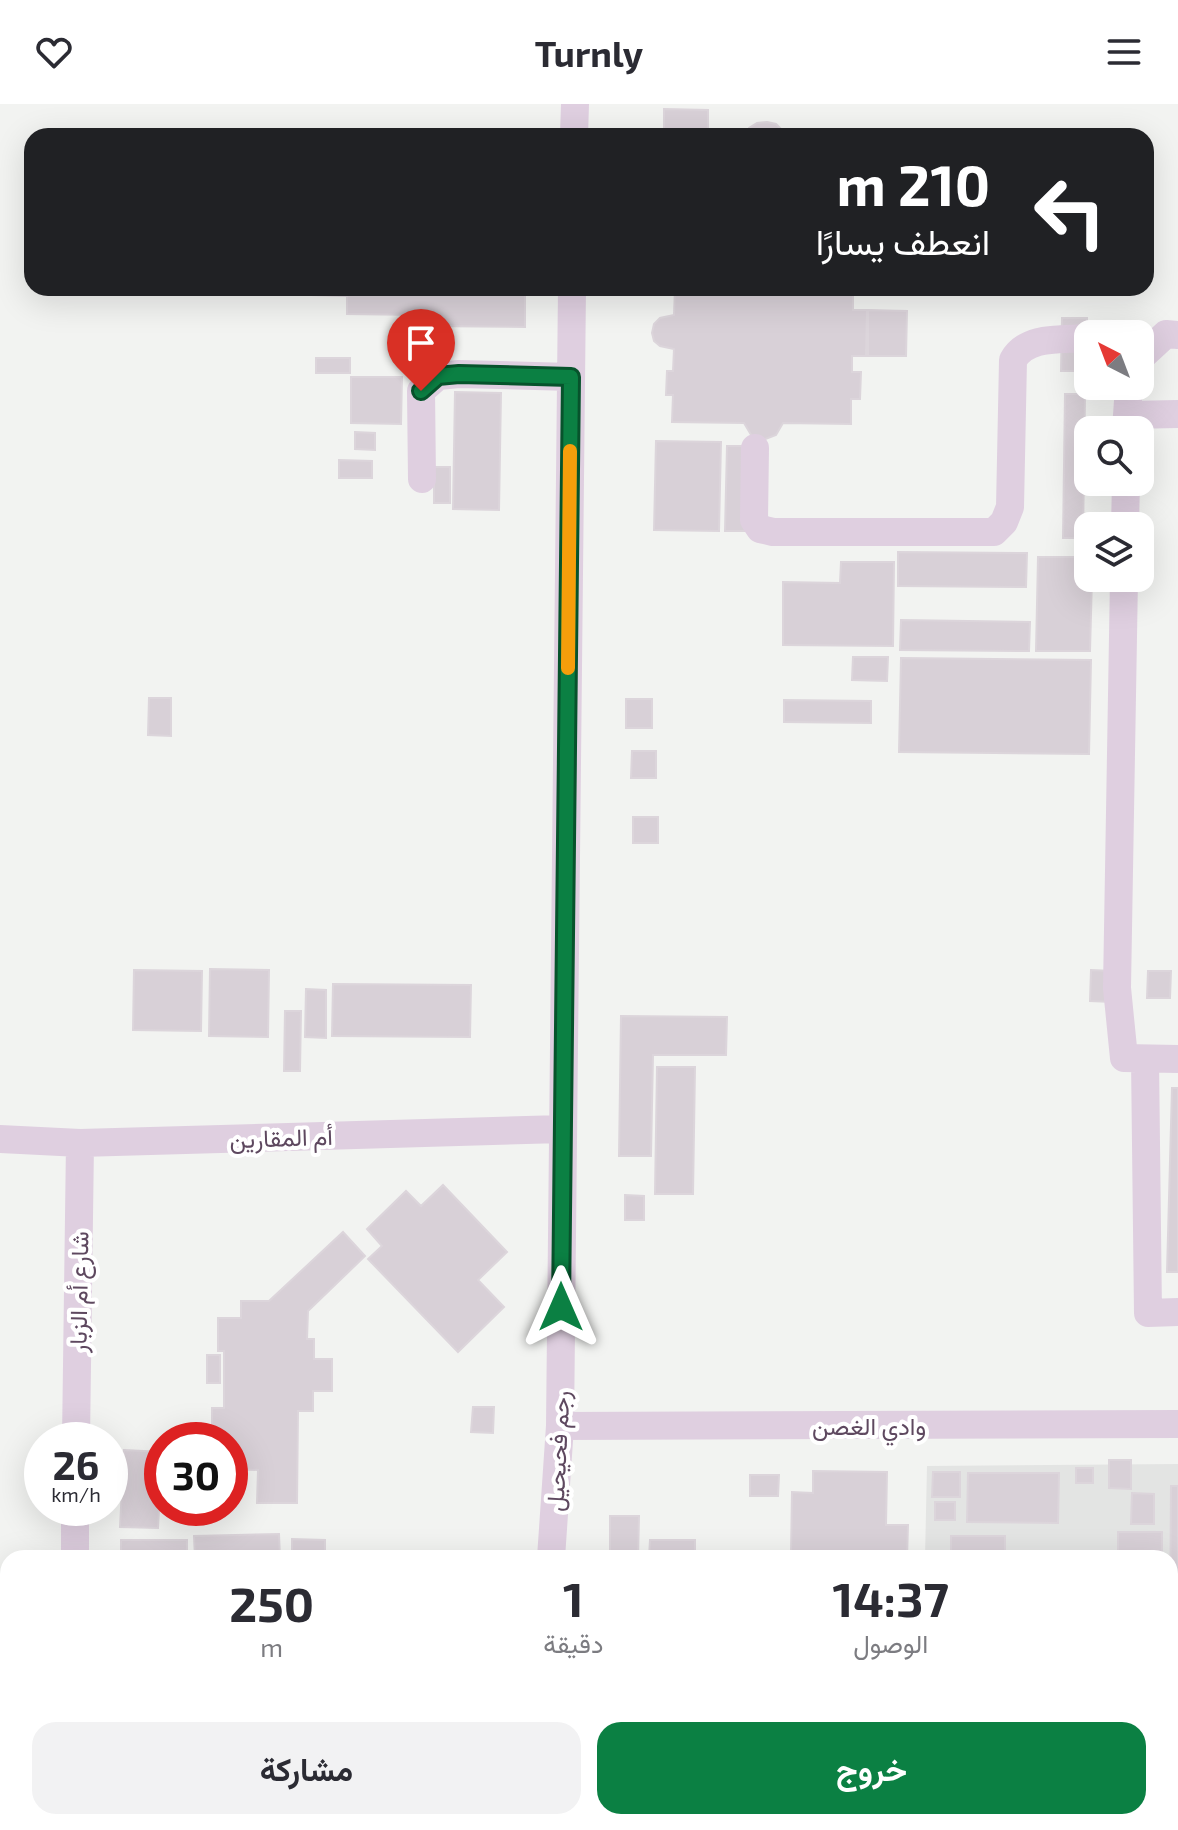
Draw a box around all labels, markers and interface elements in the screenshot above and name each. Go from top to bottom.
icon: heart [32,30,76,74]
icon: menu [1102,30,1146,74]
text: Turnly [535,31,643,74]
text: 210 m [836,150,990,217]
icon: left [1018,160,1122,264]
text: انعطف يسارًا [816,219,990,262]
pin [387,309,455,391]
north arrow [1074,320,1154,400]
map controls [1074,320,1154,592]
icon: arrive [399,321,443,365]
button: search [1074,416,1154,496]
button: layers [1074,512,1154,592]
street label: أم المقارين [229,1121,334,1156]
street label: شارع أم الزبار [62,1231,97,1354]
position arrow [519,1265,603,1349]
street label: رجم فحيحيل [539,1390,578,1512]
street label: وادي الغصن [812,1411,926,1446]
speed limit sign: 30 [144,1422,248,1526]
text: 26 [53,1440,99,1488]
text: km/h [51,1482,101,1506]
text: 1 [563,1569,584,1627]
text: 14:37 [833,1569,949,1627]
text: 250 [229,1574,314,1632]
text: دقيقة [543,1627,603,1658]
text: الوصول [853,1627,928,1658]
text: m [260,1631,283,1662]
button: مشاركة [32,1722,581,1814]
button: خروج [597,1722,1146,1814]

